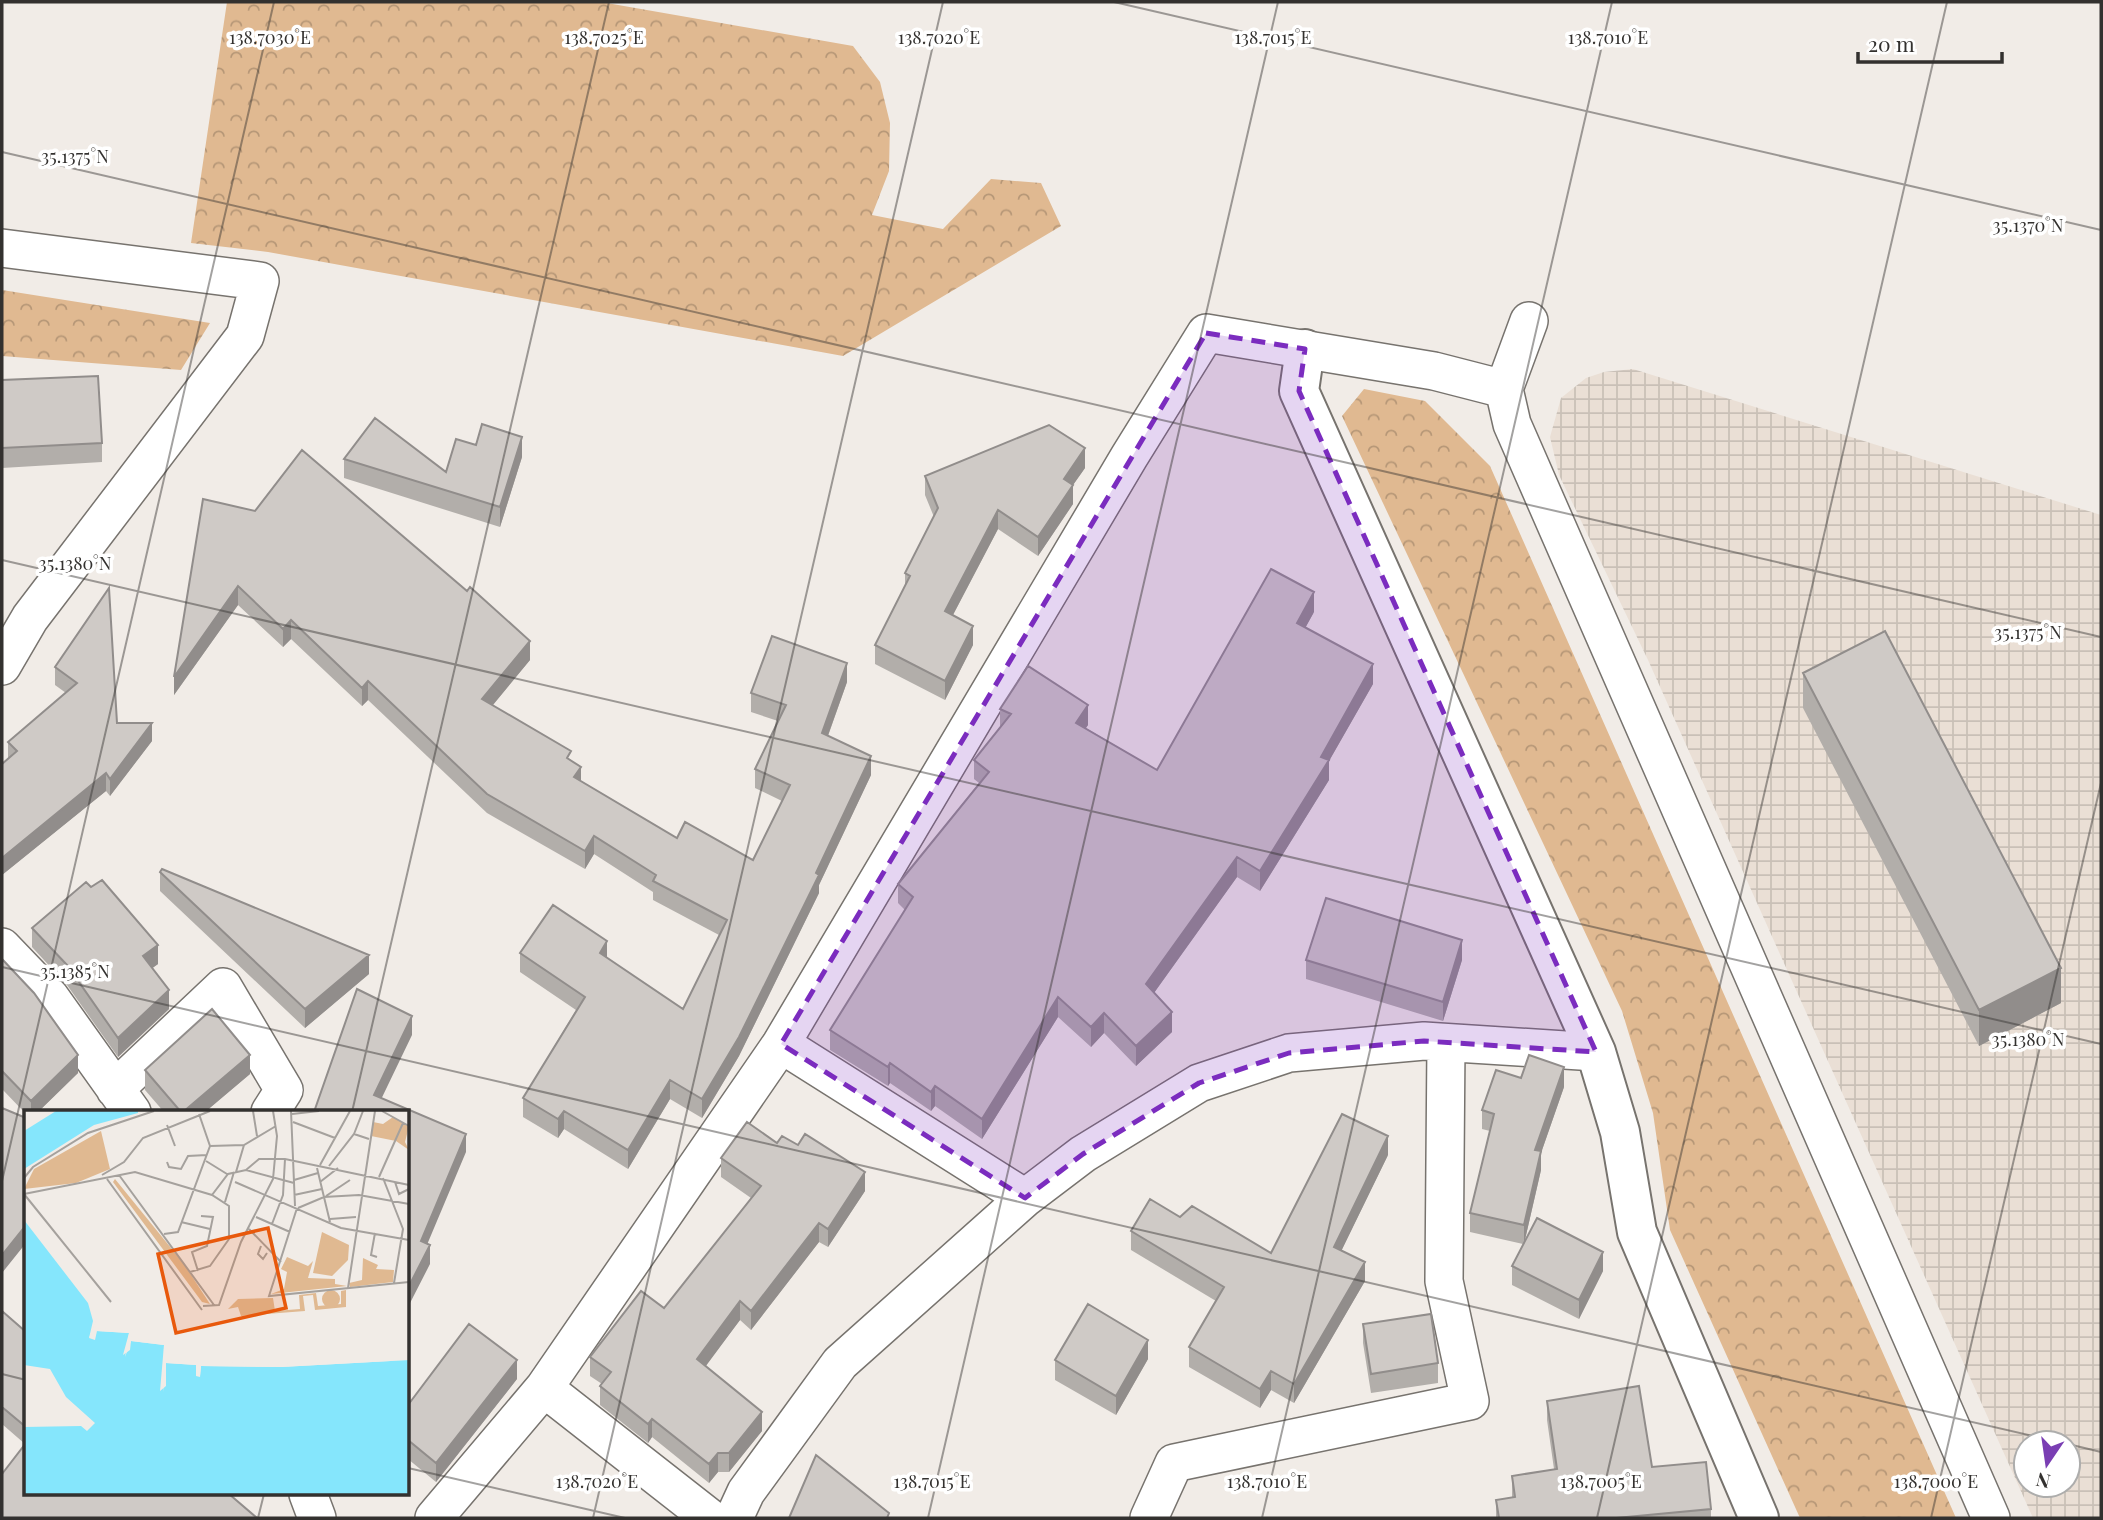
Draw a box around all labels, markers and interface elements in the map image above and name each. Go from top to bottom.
scale bar [1858,21,2002,65]
text: 138.7030°E [229,25,311,49]
text: 138.7025°E [564,25,644,49]
text: 138.7020°E [898,25,980,49]
text: 138.7015°E [1234,25,1312,49]
text: 138.7010°E [1568,25,1648,49]
text: 20 m [1868,29,1915,57]
text: 35.1375°N [41,144,109,168]
text: 35.1370°N [1993,213,2064,237]
text: 35.1380°N [39,551,112,575]
text: 35.1375°N [1994,620,2062,644]
text: 35.1385°N [40,959,110,983]
text: 35.1380°N [1992,1027,2065,1051]
inset map [24,1110,410,1496]
north arrow [2012,1429,2082,1499]
text: N [2033,1467,2053,1496]
text: 138.7020°E [556,1469,638,1493]
text: 138.7015°E [893,1469,971,1493]
text: 138.7010°E [1227,1469,1307,1493]
text: 138.7005°E [1560,1469,1642,1493]
text: 138.7000°E [1894,1469,1978,1493]

